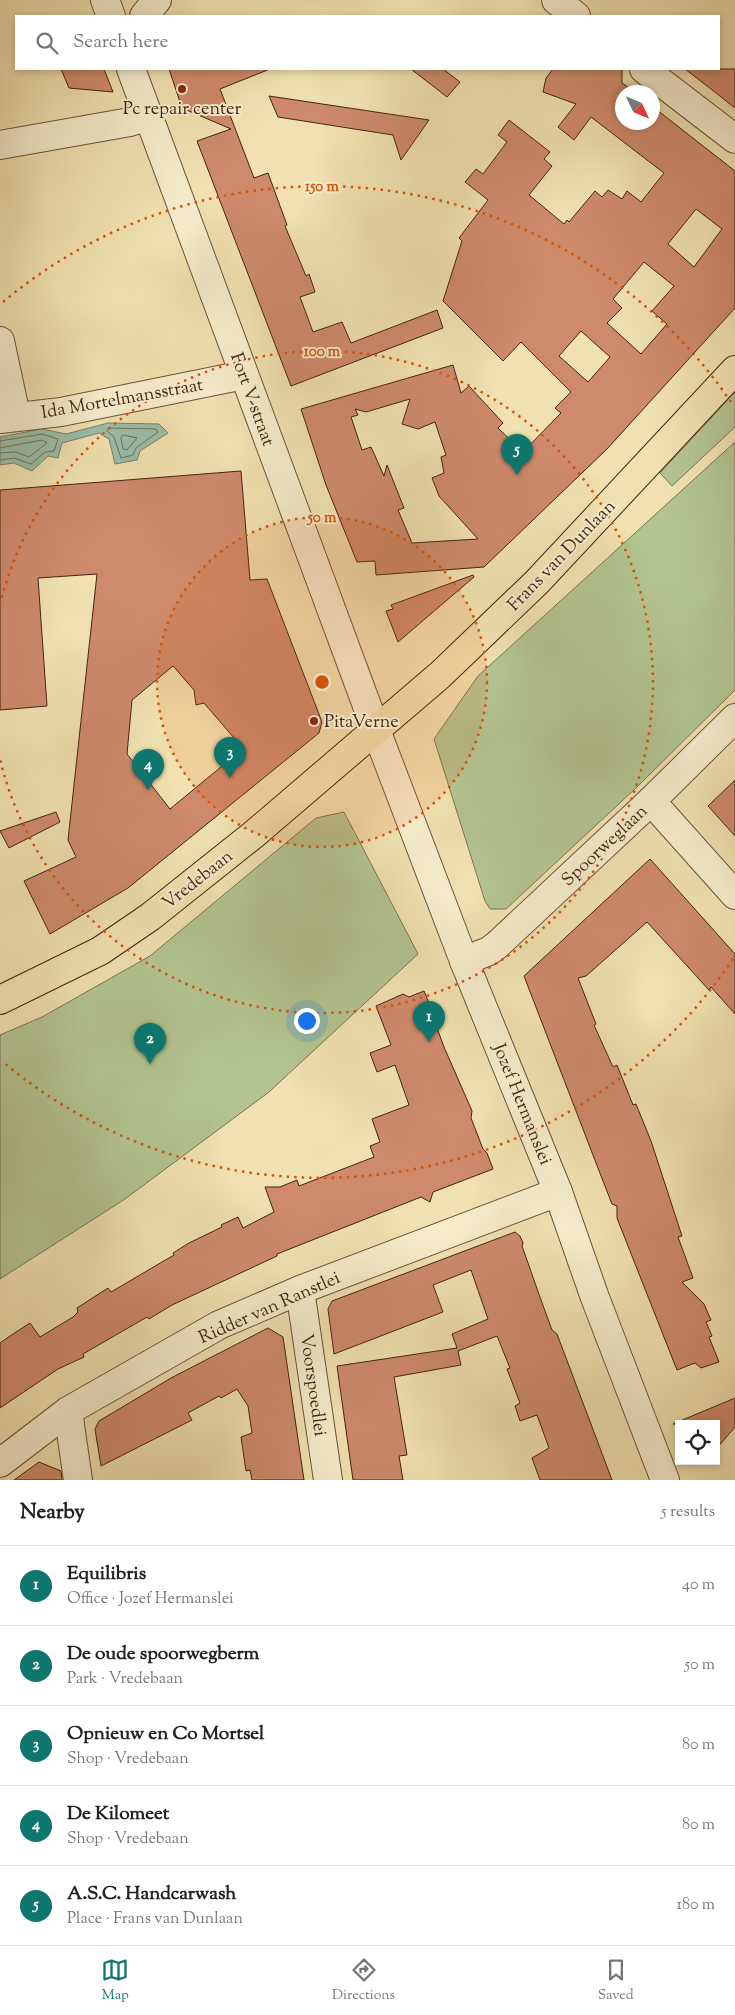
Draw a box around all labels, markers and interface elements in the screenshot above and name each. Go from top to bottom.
search box [15,15,720,70]
icon: search [33,29,61,57]
text: Search here [73,29,168,56]
marker: Pc repair center [176,83,188,95]
north arrow [615,85,660,130]
place label: Pc repair center [123,97,241,123]
text: 150 m [305,177,339,198]
text: 100 m [304,342,341,363]
street label: Fort V-straat [222,349,280,450]
street label: Ida Mortelmansstraat [39,373,205,427]
pin: 5 [501,434,533,475]
street label: Frans van Dunlaan [502,495,623,618]
text: 50 m [307,508,337,529]
centre of rings [313,673,331,691]
place label: PitaVerne [324,710,399,736]
marker: PitaVerne [308,715,320,727]
pin: 3 [214,737,246,778]
pin: 4 [132,749,164,790]
street label: Spoorweglaan [556,799,655,893]
street label: Vredebaan [157,844,240,917]
pin: 1 [413,1001,445,1042]
your location [294,1008,320,1034]
pin: 2 [134,1023,166,1064]
street label: Jozef Hermanslei [485,1039,557,1169]
street label: Ridder van Ranstlei [195,1266,345,1352]
street label: Voorspoedlei [292,1332,332,1438]
map controls [675,1420,720,1465]
button: locate [675,1420,720,1465]
text: Nearby [20,1498,85,1528]
text: 5 results [661,1501,715,1524]
text: Equilibris [67,1561,146,1588]
text: 1 [33,1574,39,1597]
text: 40 m [682,1574,715,1597]
text: Office · Jozef Hermanslei [67,1588,234,1611]
text: De oude spoorwegberm [67,1641,259,1668]
text: 2 [32,1654,40,1677]
text: 50 m [684,1654,715,1677]
text: Park · Vredebaan [67,1668,183,1691]
text: Opnieuw en Co Mortsel [67,1721,264,1748]
text: 3 [33,1734,39,1757]
text: 80 m [682,1734,715,1757]
text: Shop · Vredebaan [67,1748,189,1771]
text: De Kilomeet [67,1801,169,1828]
text: 4 [32,1814,40,1837]
text: 80 m [682,1814,715,1837]
text: Shop · Vredebaan [67,1828,189,1851]
text: A.S.C. Handcarwash [67,1881,237,1908]
text: 5 [33,1894,39,1917]
text: 180 m [676,1894,715,1917]
text: Place · Frans van Dunlaan [67,1908,243,1931]
tab: Map [101,1956,129,2006]
tab: Directions [332,1956,395,2006]
tab: Saved [598,1956,634,2006]

